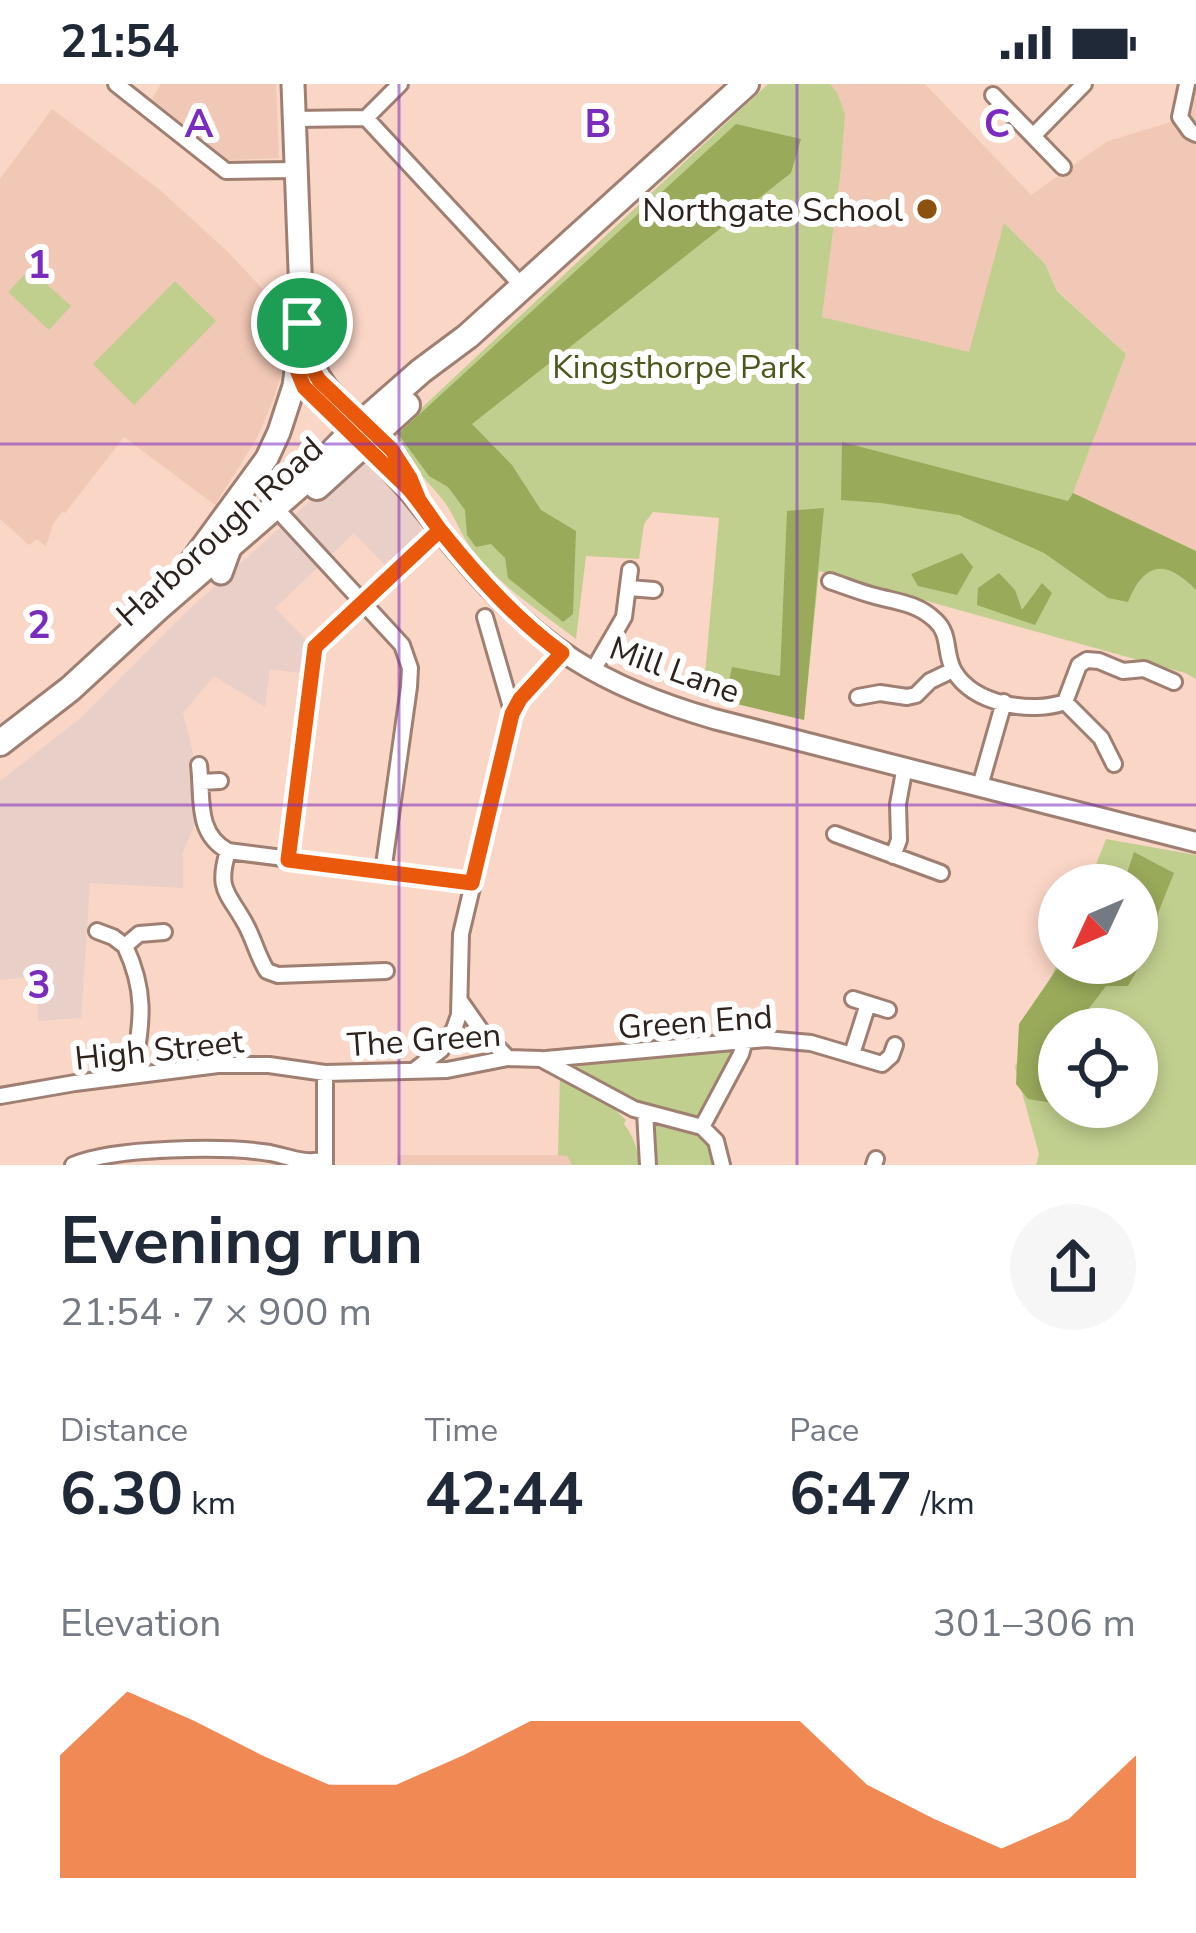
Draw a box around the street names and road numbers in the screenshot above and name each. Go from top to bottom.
street label: Harborough Road [107,427,333,637]
street label: Mill Lane [603,626,746,715]
street label: Green End [616,995,774,1050]
street label: The Green [346,1013,503,1068]
street label: High Street [73,1019,246,1082]

